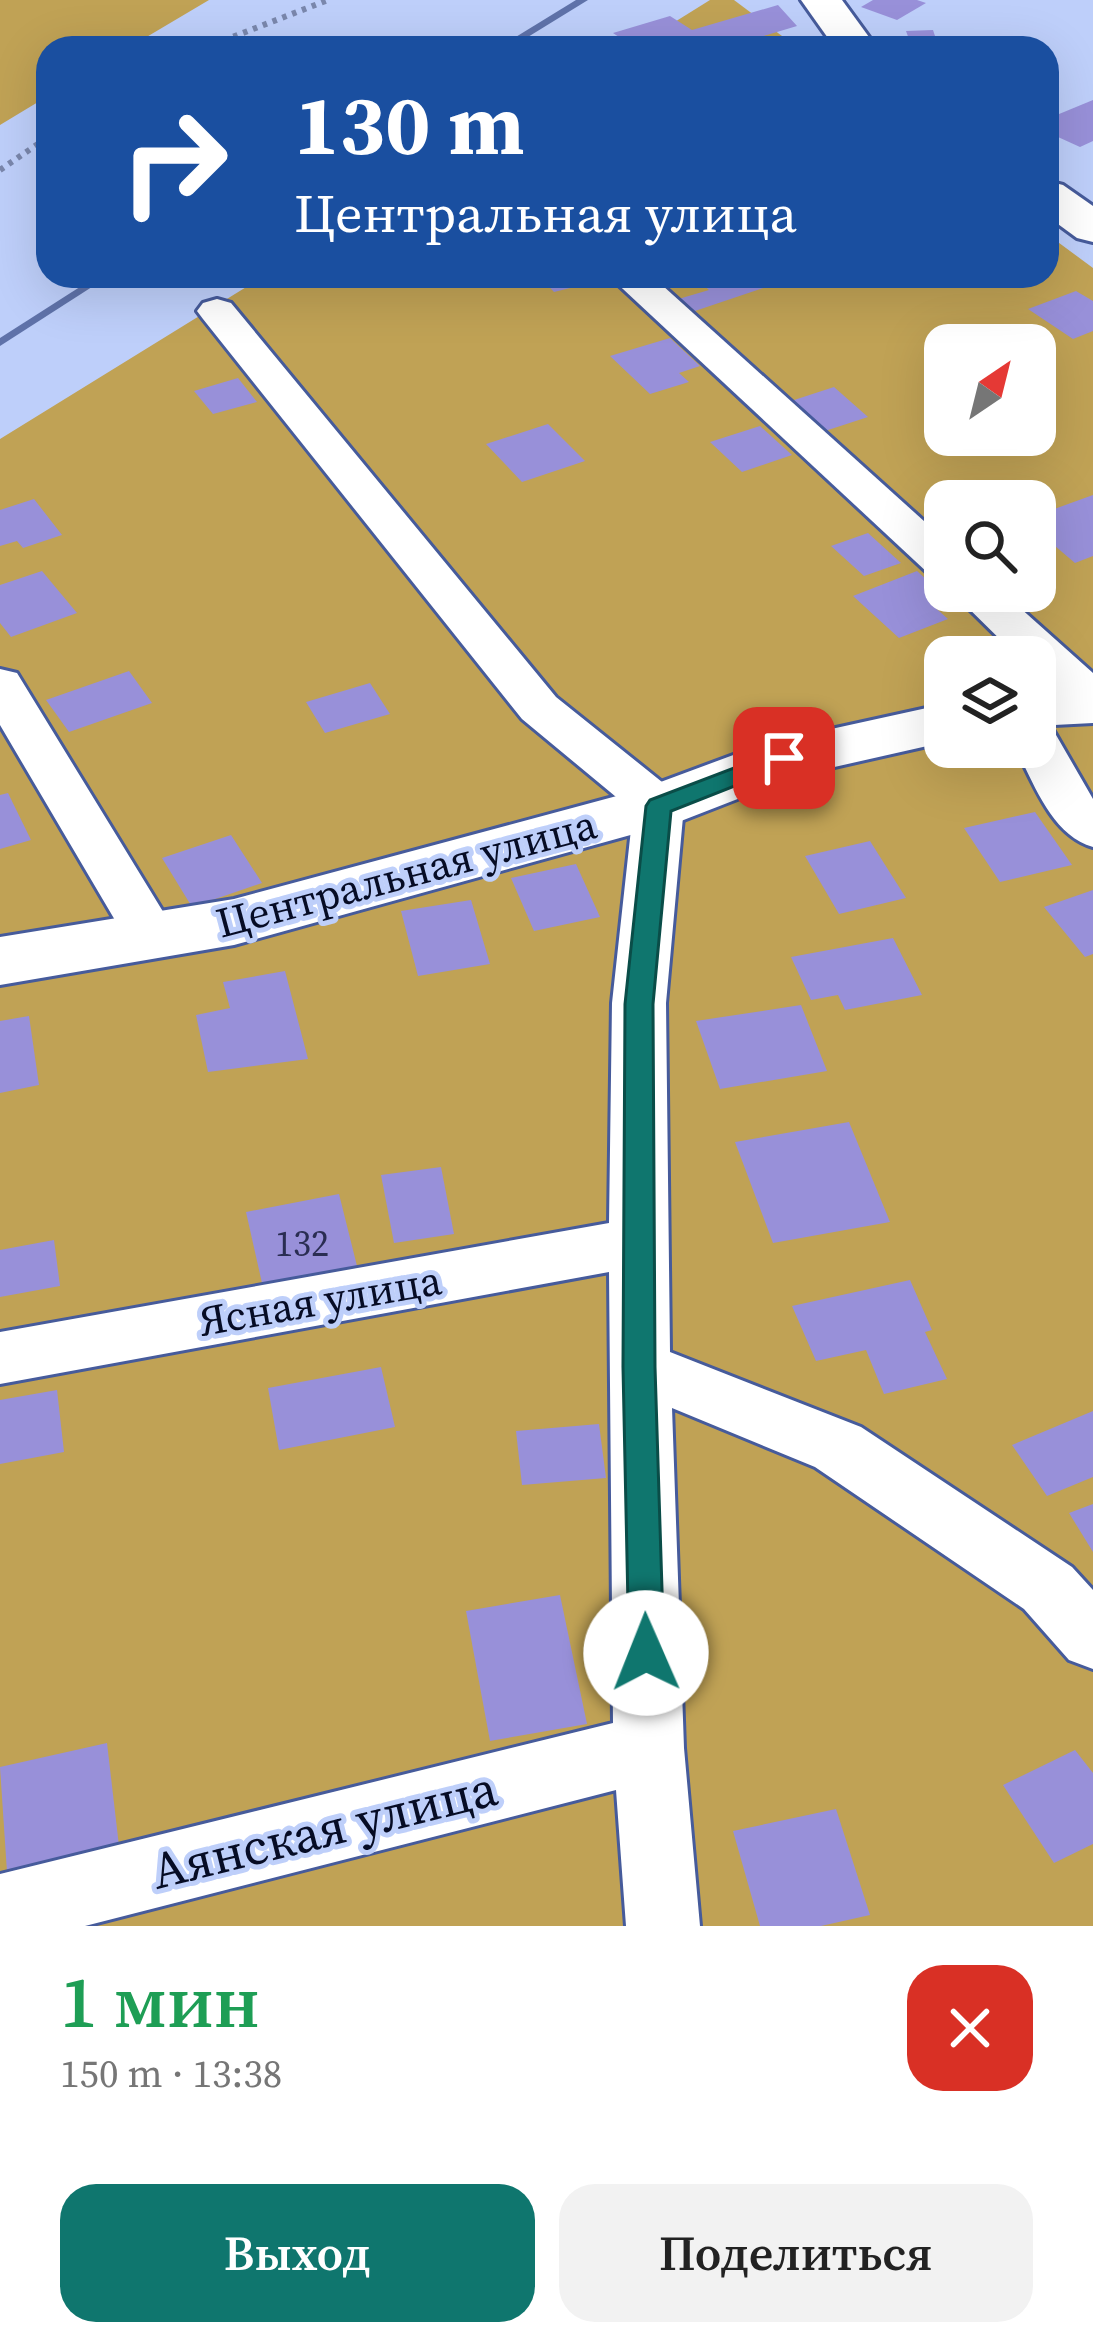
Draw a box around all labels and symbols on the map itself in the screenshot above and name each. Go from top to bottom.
north arrow [924,324,1056,456]
pin [733,707,835,809]
street label: Центральная улица [210,794,603,952]
house number: 132 [275,1219,329,1268]
street label: Ясная улица [194,1250,446,1350]
position arrow [583,1590,709,1716]
street label: Аянская улица [144,1752,504,1906]

